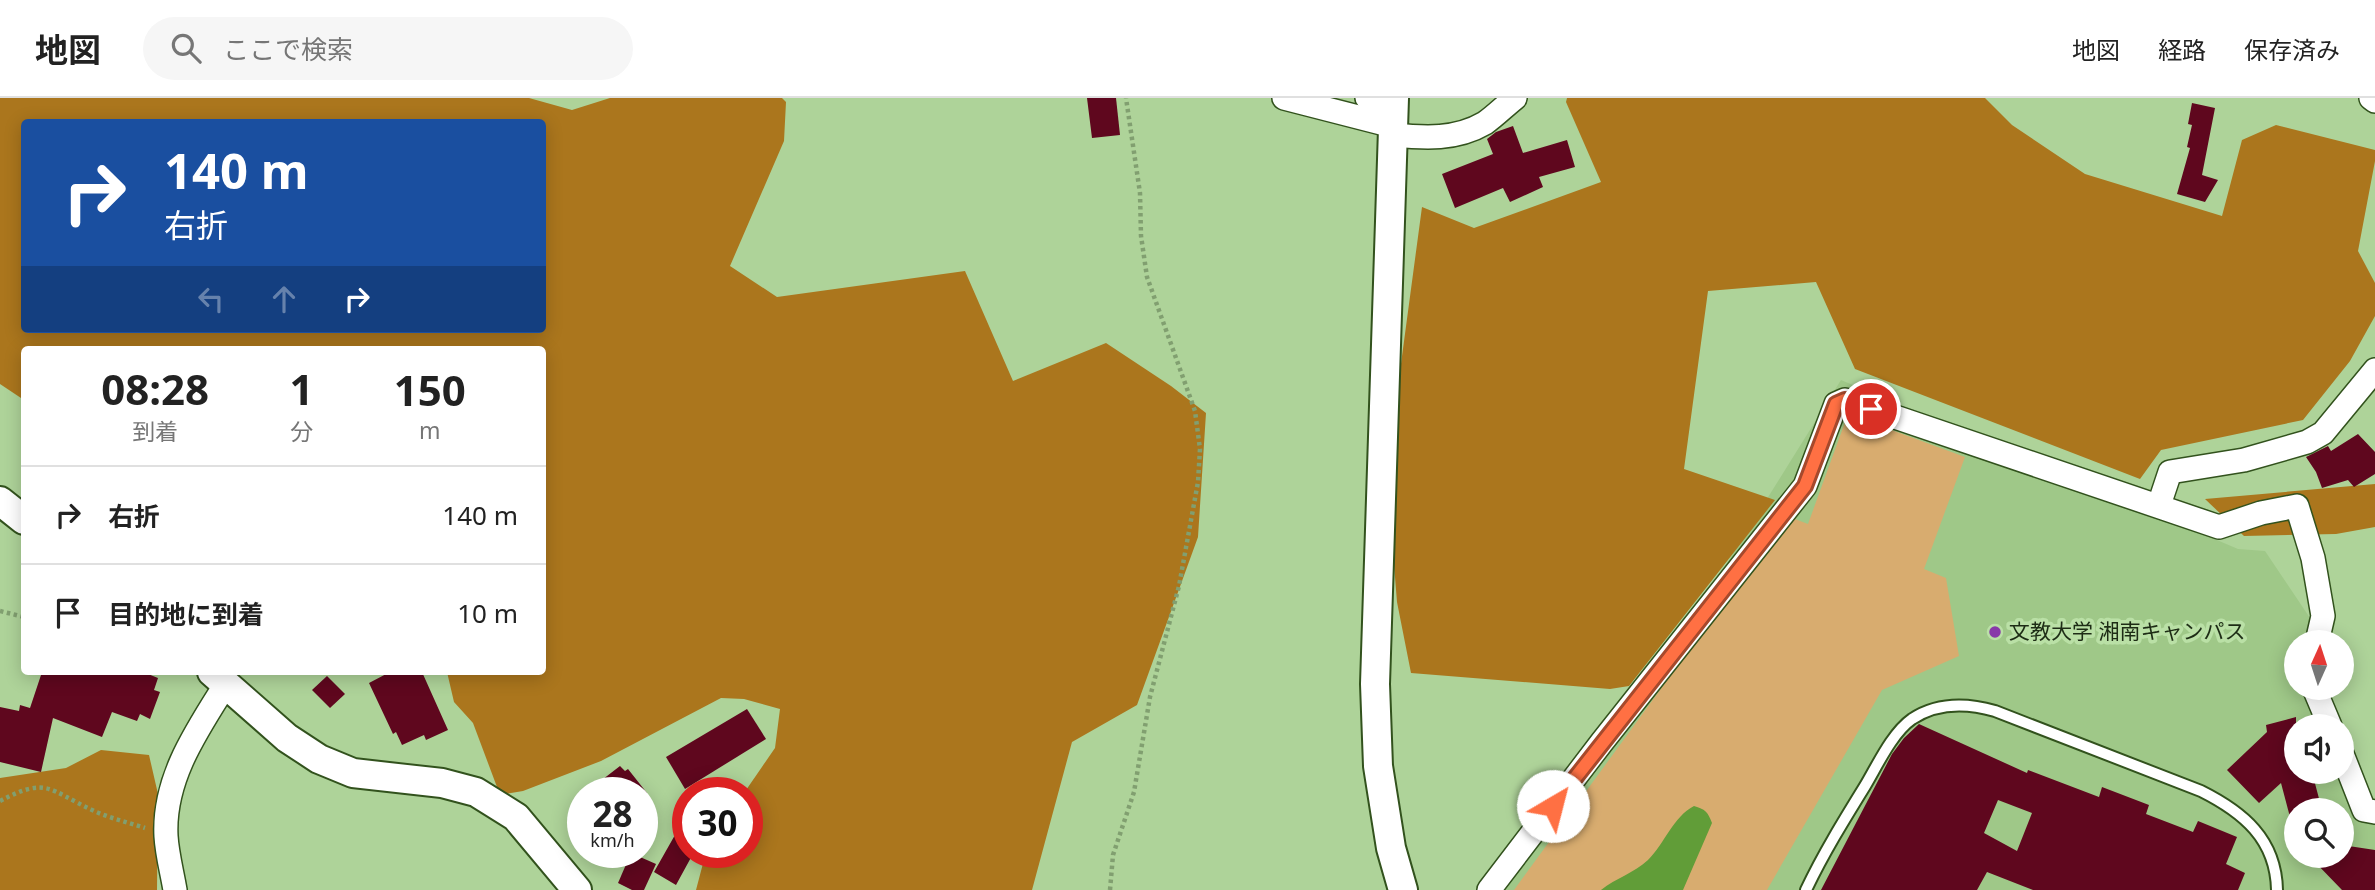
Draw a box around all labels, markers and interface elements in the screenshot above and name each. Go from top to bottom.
search box [143,17,633,80]
text: 地図 [35,27,101,72]
icon: search [167,29,205,67]
text: ここで検索 [223,31,353,67]
text: 地図 [2072,33,2120,66]
text: 経路 [2158,33,2206,66]
text: 保存済み [2244,33,2340,66]
text: 140 m [164,137,309,203]
icon: right [49,147,140,238]
text: 右折 [164,203,228,246]
icon: left [192,280,230,318]
icon: ahead [265,280,303,318]
icon: right [338,280,376,318]
text: 08:28 [101,360,209,417]
text: 1 [289,360,313,417]
text: 150 [394,361,466,418]
pin [1841,379,1901,439]
icon: arrive [1852,390,1890,428]
text: m [419,414,440,446]
text: 到着 [132,415,178,447]
text: 分 [290,415,313,447]
icon: right [49,496,87,534]
text: 140 m [442,497,518,533]
text: 右折 [108,498,160,534]
icon: arrive [49,594,87,632]
text: 10 m [457,595,518,631]
text: 目的地に到着 [108,596,264,632]
place label: 文教大学 湘南キャンパス [2009,617,2245,645]
marker: 文教大学 湘南キャンパス [1987,624,2003,640]
north arrow [2284,630,2354,700]
map controls [2284,630,2354,868]
button: sound [2284,714,2354,784]
position arrow [1516,769,1590,843]
speed limit sign: 30 [672,777,763,868]
text: 28 [592,790,633,837]
button: search [2284,798,2354,868]
text: km/h [590,828,635,852]

